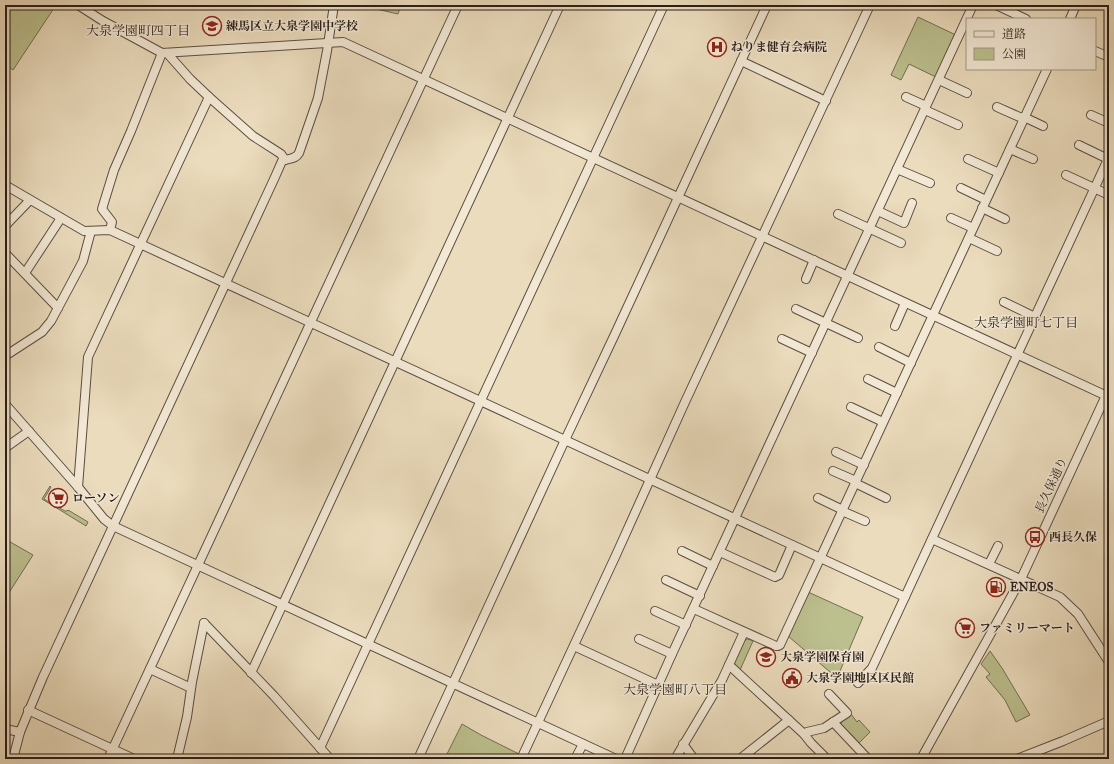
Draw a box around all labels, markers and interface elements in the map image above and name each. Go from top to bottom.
school or university icon: 練馬区立大泉学園中学校 [201,15,223,37]
legend [966,18,1096,70]
place label: 練馬区立大泉学園中学校 [226,19,358,33]
district label: 大泉学園町四丁目 [86,23,190,39]
text: 道路 [1002,27,1026,41]
hospital icon: ねりま健育会病院 [706,36,728,58]
place label: ねりま健育会病院 [731,40,827,54]
text: 公園 [1002,47,1026,61]
district label: 大泉学園町七丁目 [974,315,1078,331]
street label: 長久保通り [1032,455,1070,515]
supermarket icon: ローソン [47,487,69,509]
place label: ローソン [72,491,120,505]
bus stop icon: 西長久保 [1024,526,1046,548]
place label: 西長久保 [1049,530,1097,544]
fuel station icon: ENEOS [985,576,1007,598]
place label: ENEOS [1010,580,1054,594]
supermarket icon: ファミリーマート [954,617,976,639]
place label: ファミリーマート [979,621,1075,635]
school or university icon: 大泉学園保育園 [755,646,777,668]
place label: 大泉学園保育園 [780,650,864,664]
public building icon: 大泉学園地区区民館 [781,667,803,689]
place label: 大泉学園地区区民館 [806,671,914,685]
district label: 大泉学園町八丁目 [623,682,727,698]

